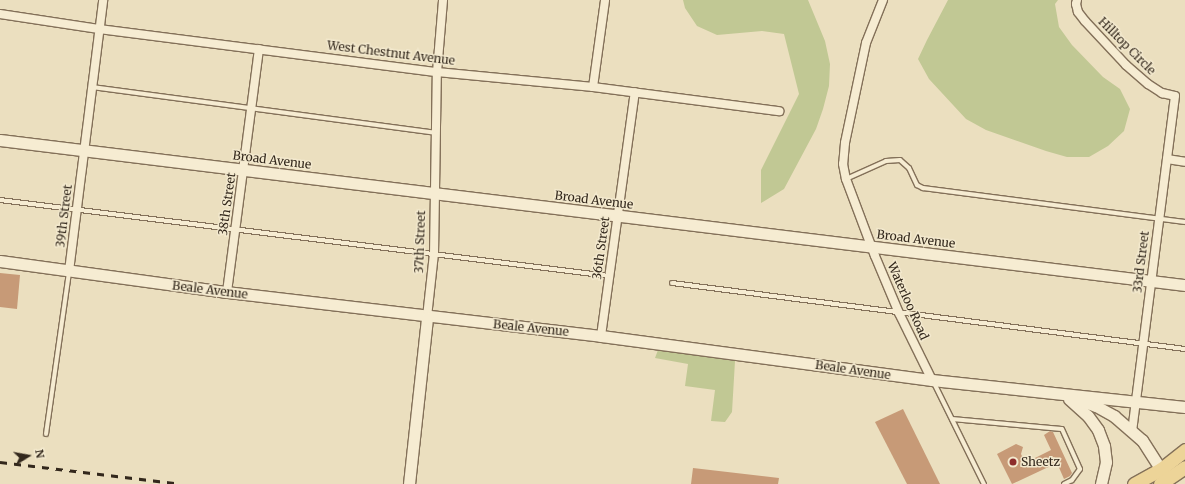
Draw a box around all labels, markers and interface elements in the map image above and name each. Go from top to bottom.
street label: Hilltop Circle [1095,14,1159,78]
street label: West Chestnut Avenue [326,38,456,68]
street label: Broad Avenue [232,148,312,172]
street label: 38th Street [215,172,239,236]
street label: 39th Street [53,184,75,248]
street label: Broad Avenue [554,188,634,212]
street label: 37th Street [412,210,428,274]
street label: 36th Street [589,216,613,280]
street label: Broad Avenue [876,227,956,251]
street label: 33rd Street [1130,230,1152,294]
street label: Waterloo Road [884,260,932,342]
street label: Beale Avenue [171,278,249,302]
street label: Beale Avenue [492,317,570,339]
street label: Beale Avenue [814,358,892,382]
north arrow [8,436,48,476]
text: N [32,448,47,459]
place label: Sheetz [1021,455,1060,469]
marker: Sheetz [1008,457,1018,467]

